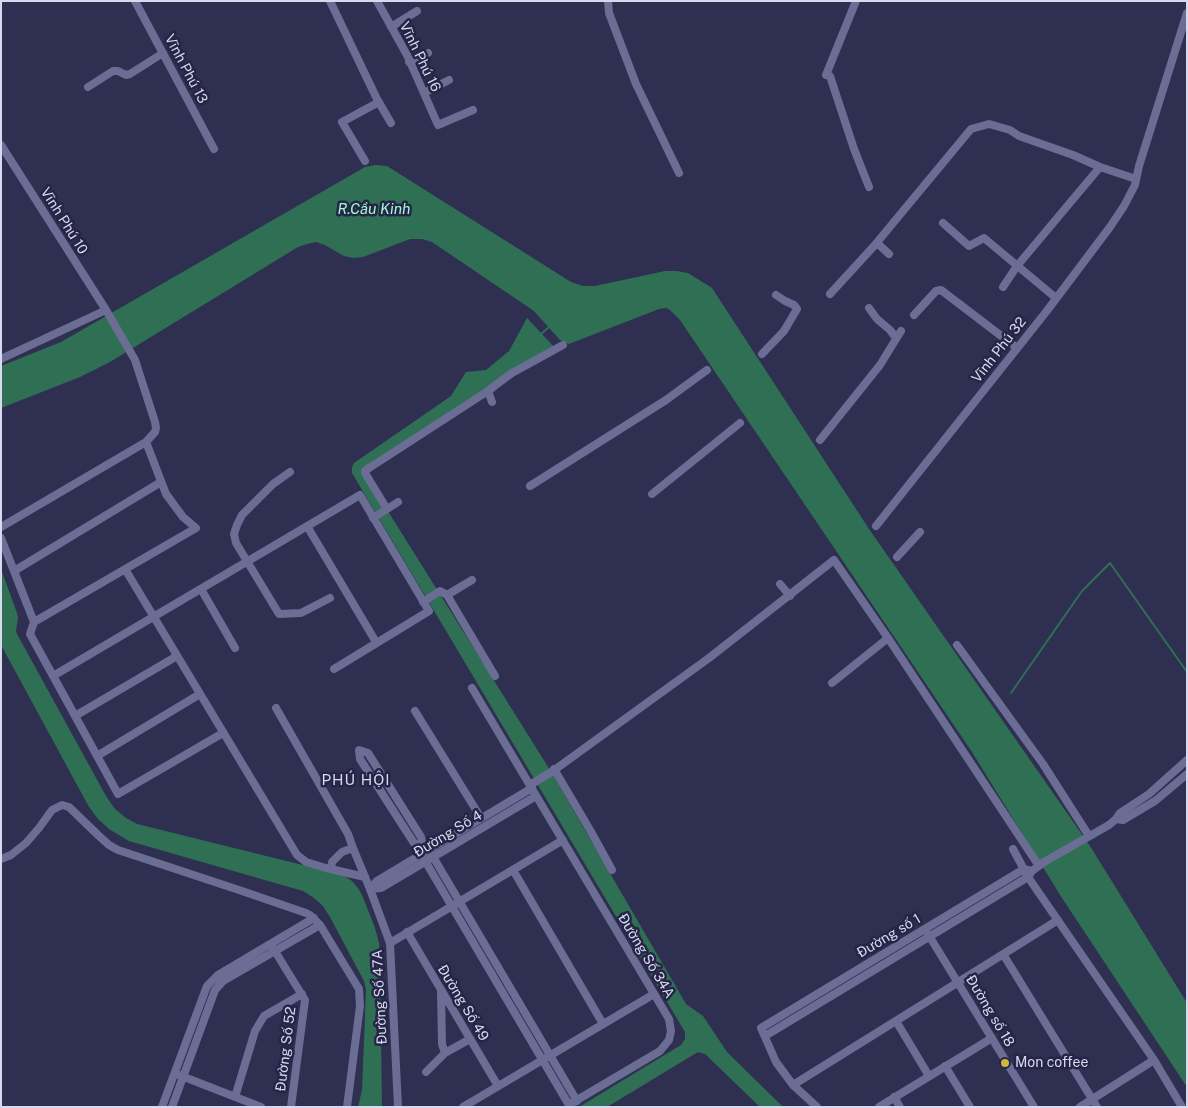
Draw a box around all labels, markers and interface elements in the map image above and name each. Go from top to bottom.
street label: Vĩnh Phú 16 [396,19,444,95]
street label: Vĩnh Phú 13 [161,32,211,106]
street label: Vĩnh Phú 10 [37,184,91,258]
water label: R.Cầu Kinh [337,200,411,218]
street label: Vĩnh Phú 32 [968,314,1030,386]
district label: PHÚ HỘI [321,771,391,789]
street label: Đường Số 4 [411,807,485,861]
street label: Đường số 1 [854,910,924,962]
street label: Đường Số 34A [614,911,678,1001]
street label: Đường Số 47A [369,949,391,1045]
street label: Đường Số 49 [434,962,492,1044]
street label: Đường số 18 [962,972,1018,1050]
street label: Đường Số 52 [272,1006,300,1092]
place label: Mon coffee [1015,1055,1088,1071]
marker: Mon coffee [999,1057,1011,1069]

